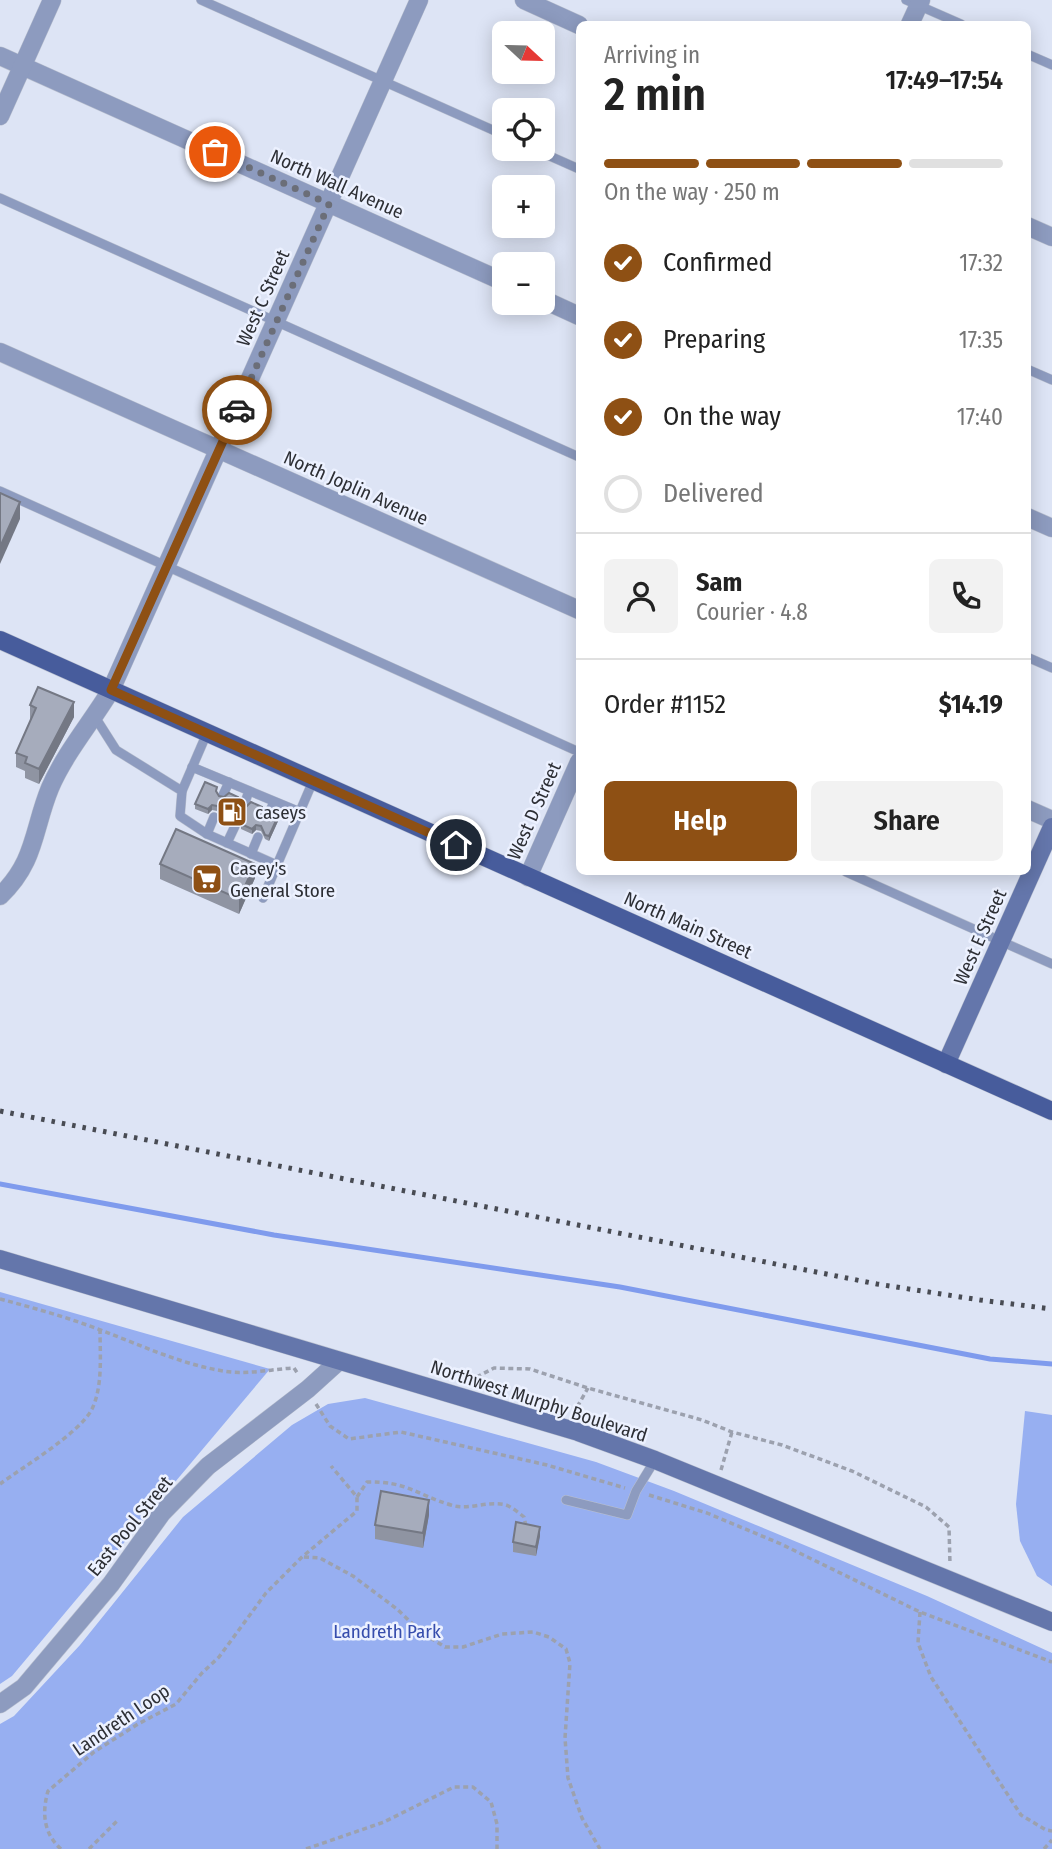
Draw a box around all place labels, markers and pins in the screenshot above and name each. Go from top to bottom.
pin [185,122,245,182]
fuel station icon: caseys [215,795,249,829]
place label: caseys [255,801,306,824]
pin [426,815,486,875]
place label: Casey's General Store [230,857,335,902]
supermarket icon: Casey's General Store [190,862,224,896]

